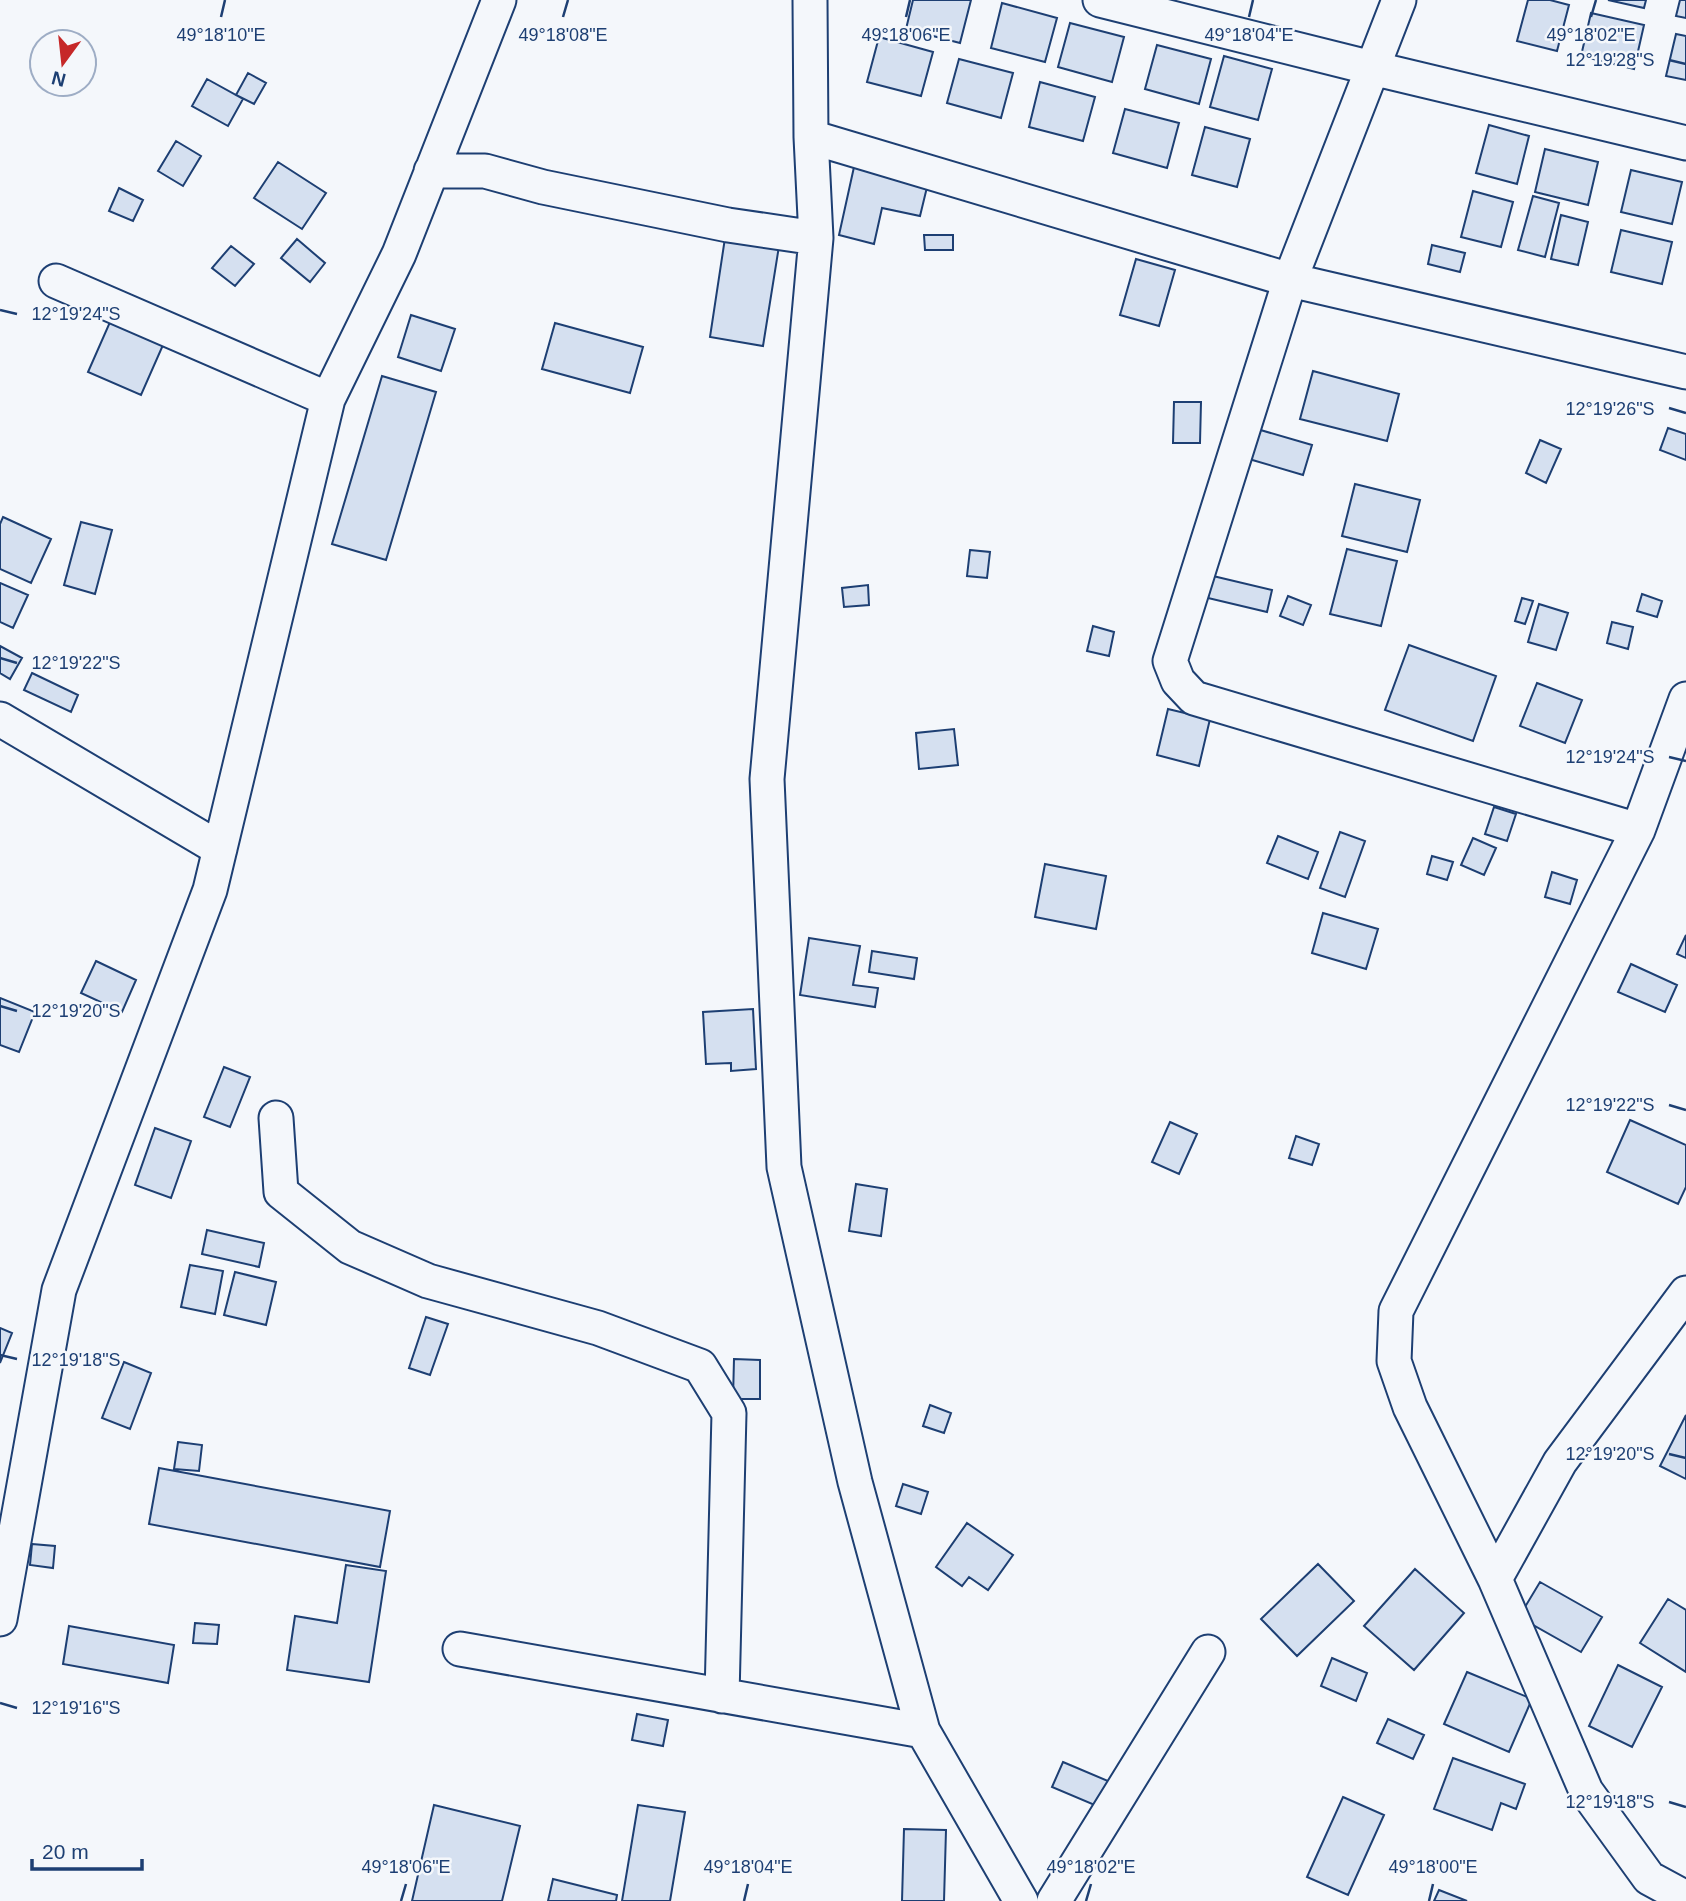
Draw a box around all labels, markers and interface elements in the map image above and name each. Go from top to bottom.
text: 49°18'10"E [176,25,266,45]
text: 49°18'08"E [518,25,608,45]
text: 49°18'06"E [861,25,951,45]
text: 49°18'04"E [1204,25,1294,45]
text: 49°18'02"E [1546,25,1636,45]
north arrow [28,28,98,98]
text: 12°19'28"S [1565,50,1655,70]
text: N [49,67,68,91]
text: 12°19'24"S [31,304,121,324]
text: 12°19'26"S [1565,399,1655,419]
text: 12°19'22"S [31,653,121,673]
text: 12°19'24"S [1565,747,1655,767]
text: 12°19'20"S [31,1001,121,1021]
text: 12°19'22"S [1565,1095,1655,1115]
text: 12°19'18"S [31,1350,121,1370]
text: 12°19'20"S [1565,1444,1655,1464]
text: 12°19'16"S [31,1698,121,1718]
text: 12°19'18"S [1565,1792,1655,1812]
scale bar [32,1828,142,1872]
text: 20 m [42,1840,89,1863]
text: 49°18'06"E [361,1857,451,1877]
text: 49°18'04"E [703,1857,793,1877]
text: 49°18'02"E [1046,1857,1136,1877]
text: 49°18'00"E [1388,1857,1478,1877]

